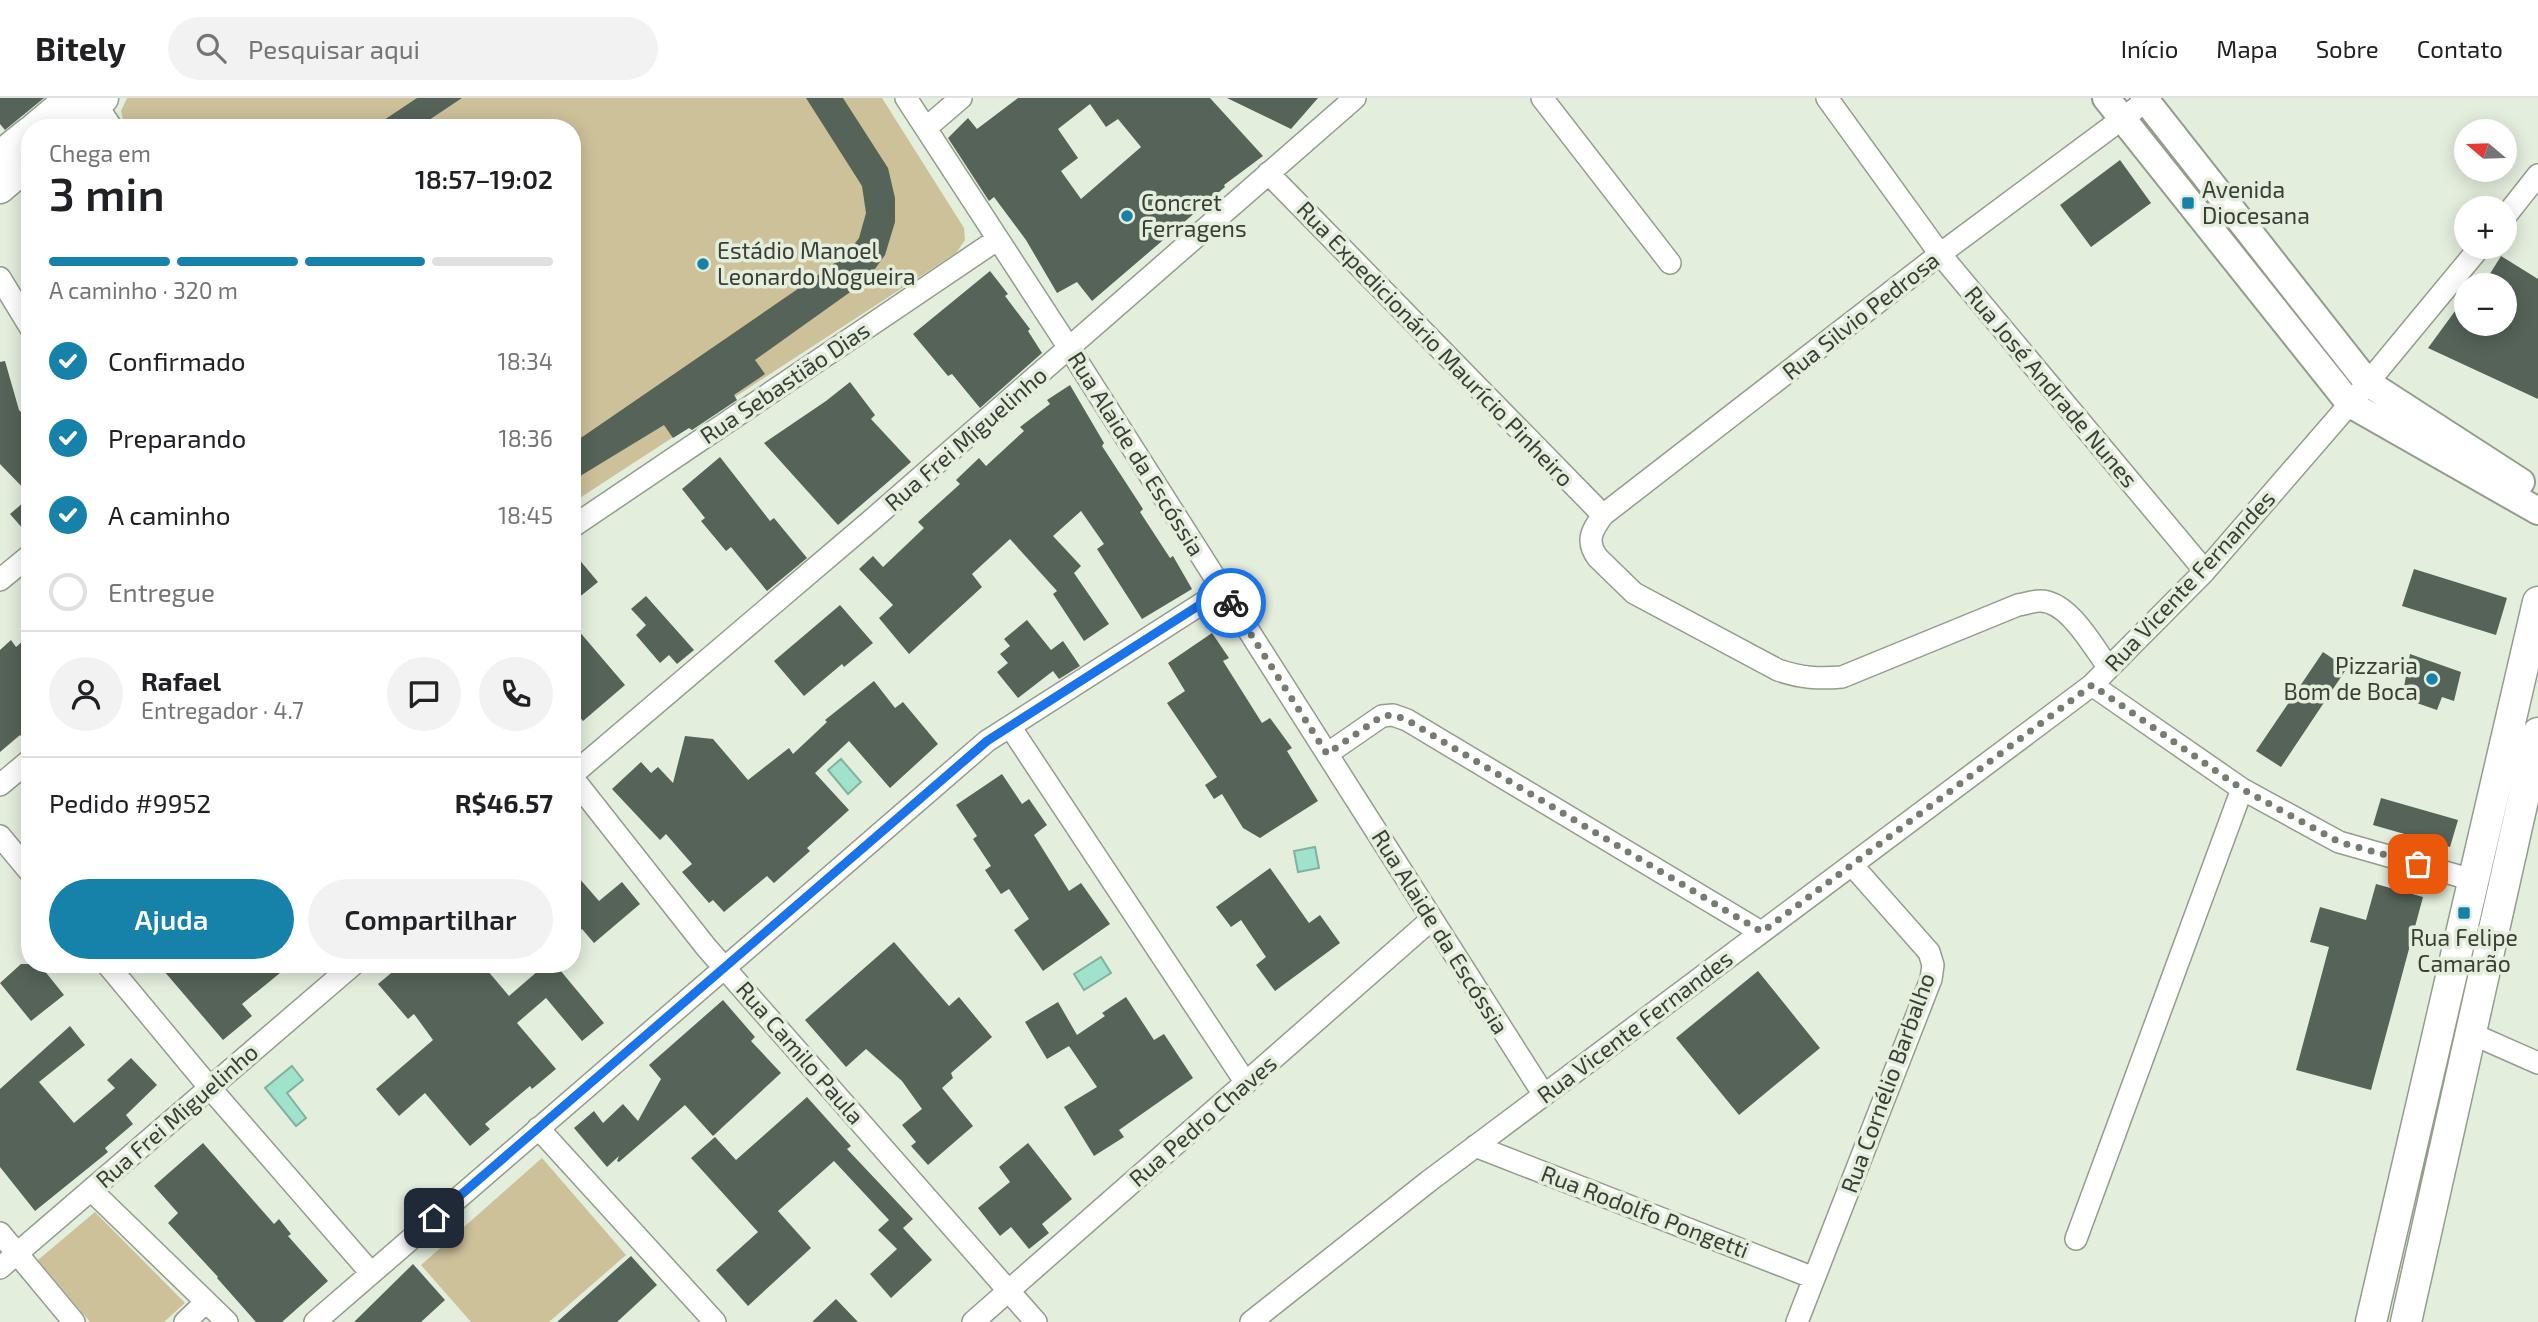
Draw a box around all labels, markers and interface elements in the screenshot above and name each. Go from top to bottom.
search box [168,17,658,80]
text: Bitely [35,28,126,68]
icon: search [192,29,230,67]
text: Pesquisar aqui [248,33,420,64]
text: Início [2121,34,2178,63]
text: Mapa [2216,34,2278,63]
text: Sobre [2316,34,2379,63]
text: Contato [2417,34,2503,63]
north arrow [2454,119,2516,182]
map controls [2454,119,2517,336]
text: Chega em [49,139,151,167]
text: 18:57–19:02 [415,163,553,194]
text: 3 min [49,165,165,220]
place label: Avenida Diocesana [2202,175,2310,229]
place label: Concret Ferragens [1141,188,1247,242]
street label: Rua Expedicionário Maurício Pinheiro [1292,195,1580,492]
marker: Avenida Diocesana [2180,195,2196,211]
button: + [2454,196,2517,259]
marker: Concret Ferragens [1119,208,1135,224]
place label: Estádio Manoel Leonardo Nogueira [717,236,916,290]
street label: Rua Silvio Pedrosa [1776,245,1944,385]
marker: Estádio Manoel Leonardo Nogueira [695,256,711,272]
button: − [2454,273,2517,336]
text: A caminho · 320 m [49,276,238,304]
street label: Rua José Andrade Nunes [1959,280,2144,493]
street label: Rua Sebastião Dias [694,315,874,449]
icon: check [49,342,87,380]
text: Confirmado [108,345,246,376]
street label: Rua Alaide da Escóssia [1062,346,1211,561]
text: 18:34 [498,347,553,375]
street label: Rua Frei Miguelinho [879,360,1052,516]
icon: check [49,419,87,457]
text: Preparando [108,422,246,453]
text: 18:36 [499,424,553,452]
street label: Rua Vicente Fernandes [2098,484,2280,677]
icon: check [49,496,87,534]
text: A caminho [108,499,231,530]
text: 18:45 [498,501,553,529]
courier [1196,568,1266,638]
text: Entregue [108,576,215,607]
icon: bike [1212,584,1250,622]
place label: Pizzaria Bom de Boca [2284,651,2418,705]
button: person [49,657,123,731]
button: chat [387,657,461,731]
button: phone [479,657,553,731]
text: Rafael [141,665,221,696]
marker: Pizzaria Bom de Boca [2424,671,2440,687]
text: Entregador · 4.7 [141,696,304,724]
text: Pedido #9952 [49,787,211,818]
text: R$46.57 [455,787,553,818]
street label: Rua Alaide da Escóssia [1366,824,1515,1039]
pin [2388,834,2448,894]
icon: bag [2399,845,2437,883]
button: Ajuda [49,879,294,959]
button: Compartilhar [308,879,553,959]
marker: Rua Felipe Camarão [2456,905,2472,921]
place label: Rua Felipe Camarão [2410,923,2518,977]
street label: Rua Vicente Fernandes [1531,944,1738,1109]
street label: Rua Cornélio Barbalho [1834,969,1940,1196]
street label: Rua Camilo Paula [731,975,870,1130]
street label: Rua Frei Miguelinho [90,1037,263,1193]
street label: Rua Pedro Chaves [1123,1049,1282,1192]
street label: Rua Rodolfo Pongetti [1538,1159,1753,1264]
pin [404,1188,464,1248]
icon: home [415,1199,453,1237]

